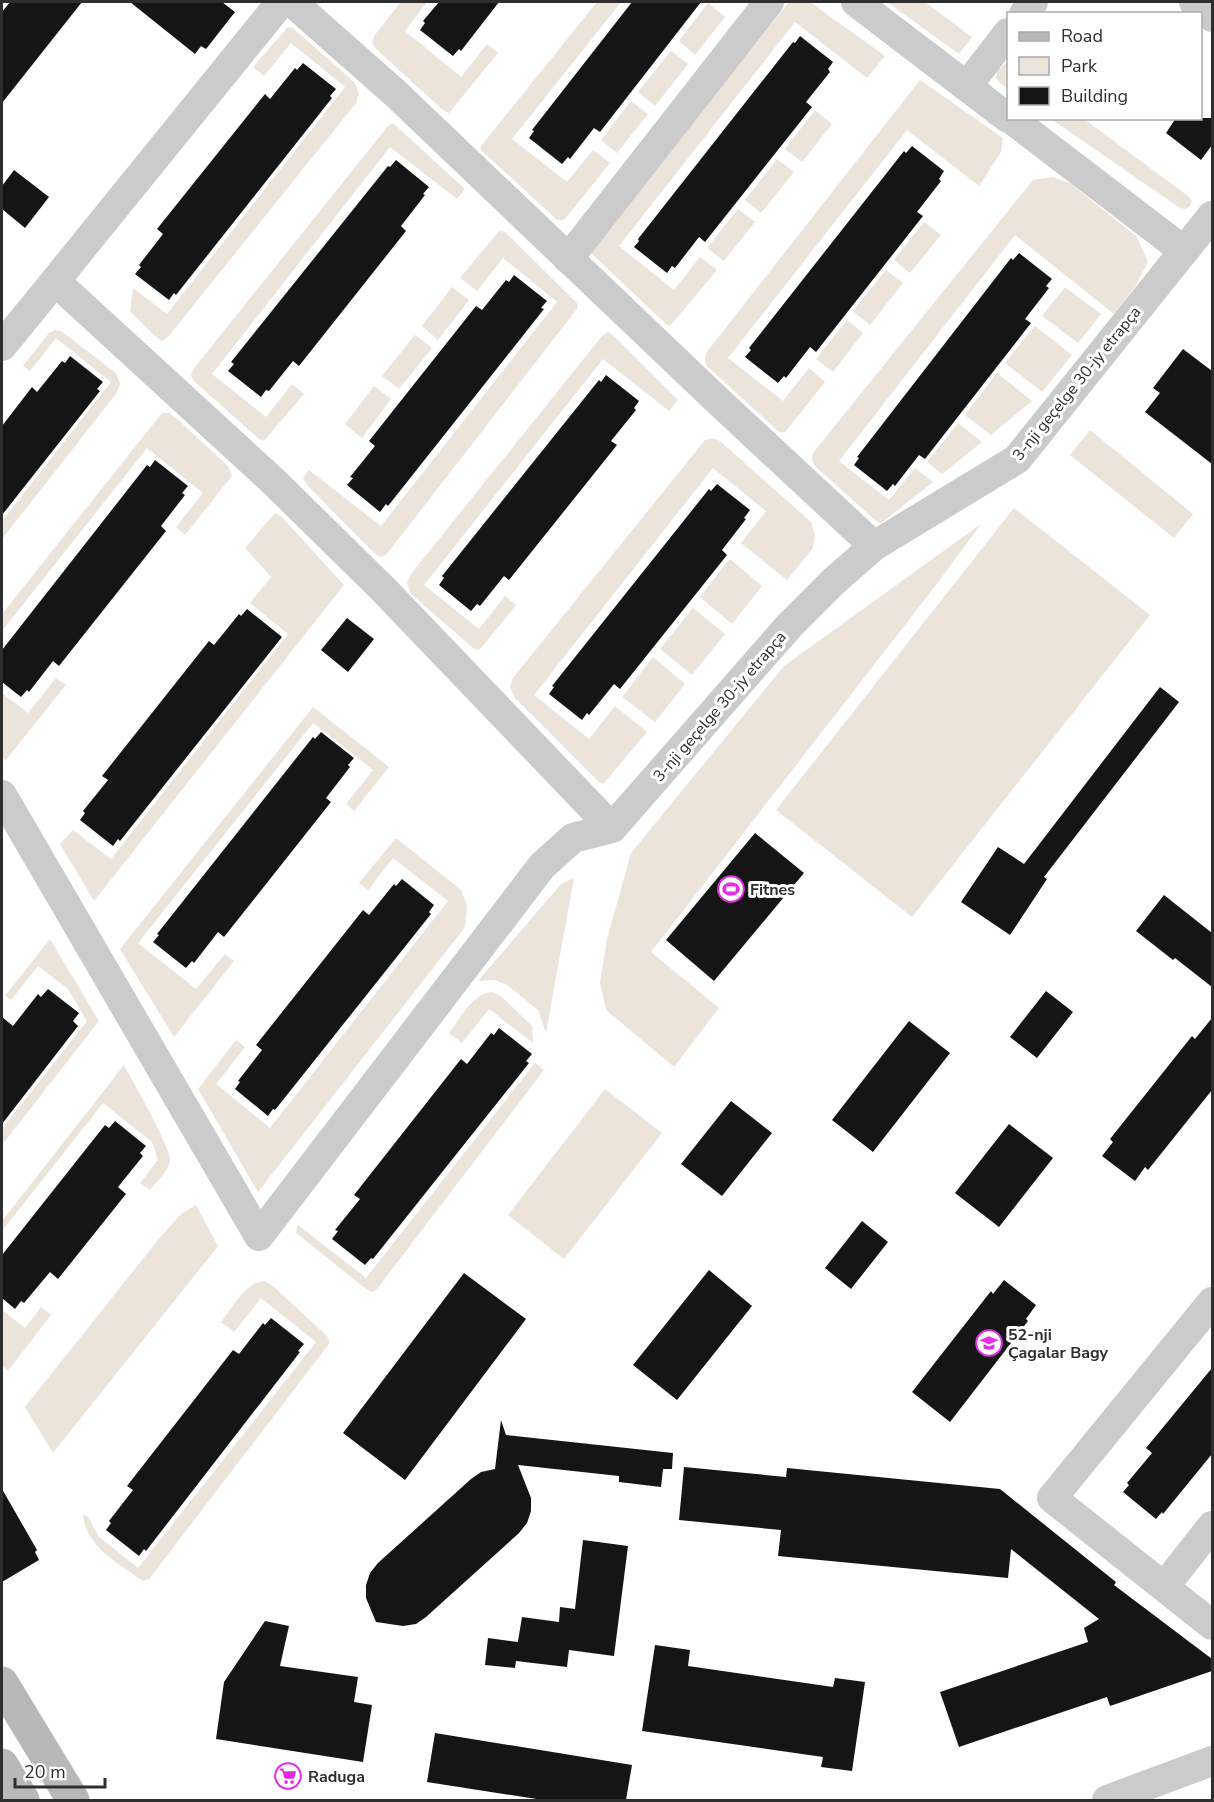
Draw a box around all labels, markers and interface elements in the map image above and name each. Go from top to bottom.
legend [1007,12,1202,120]
text: Road [1061,24,1103,48]
text: Park [1061,54,1098,78]
text: Building [1061,84,1128,108]
street label: 3-nji geçelge 30-jy etrapça [1008,302,1146,465]
street label: 3-nji geçelge 30-jy etrapça [648,627,791,787]
sports icon: Fitnes [716,874,746,904]
place label: Fitnes [750,879,795,901]
place label: 52-nji Çagalar Bagy [1008,1324,1109,1364]
school or university icon: 52-nji Çagalar Bagy [974,1328,1004,1358]
scale bar [15,1751,105,1789]
text: 20 m [24,1760,66,1784]
supermarket icon: Raduga [273,1761,303,1791]
place label: Raduga [308,1766,365,1788]

